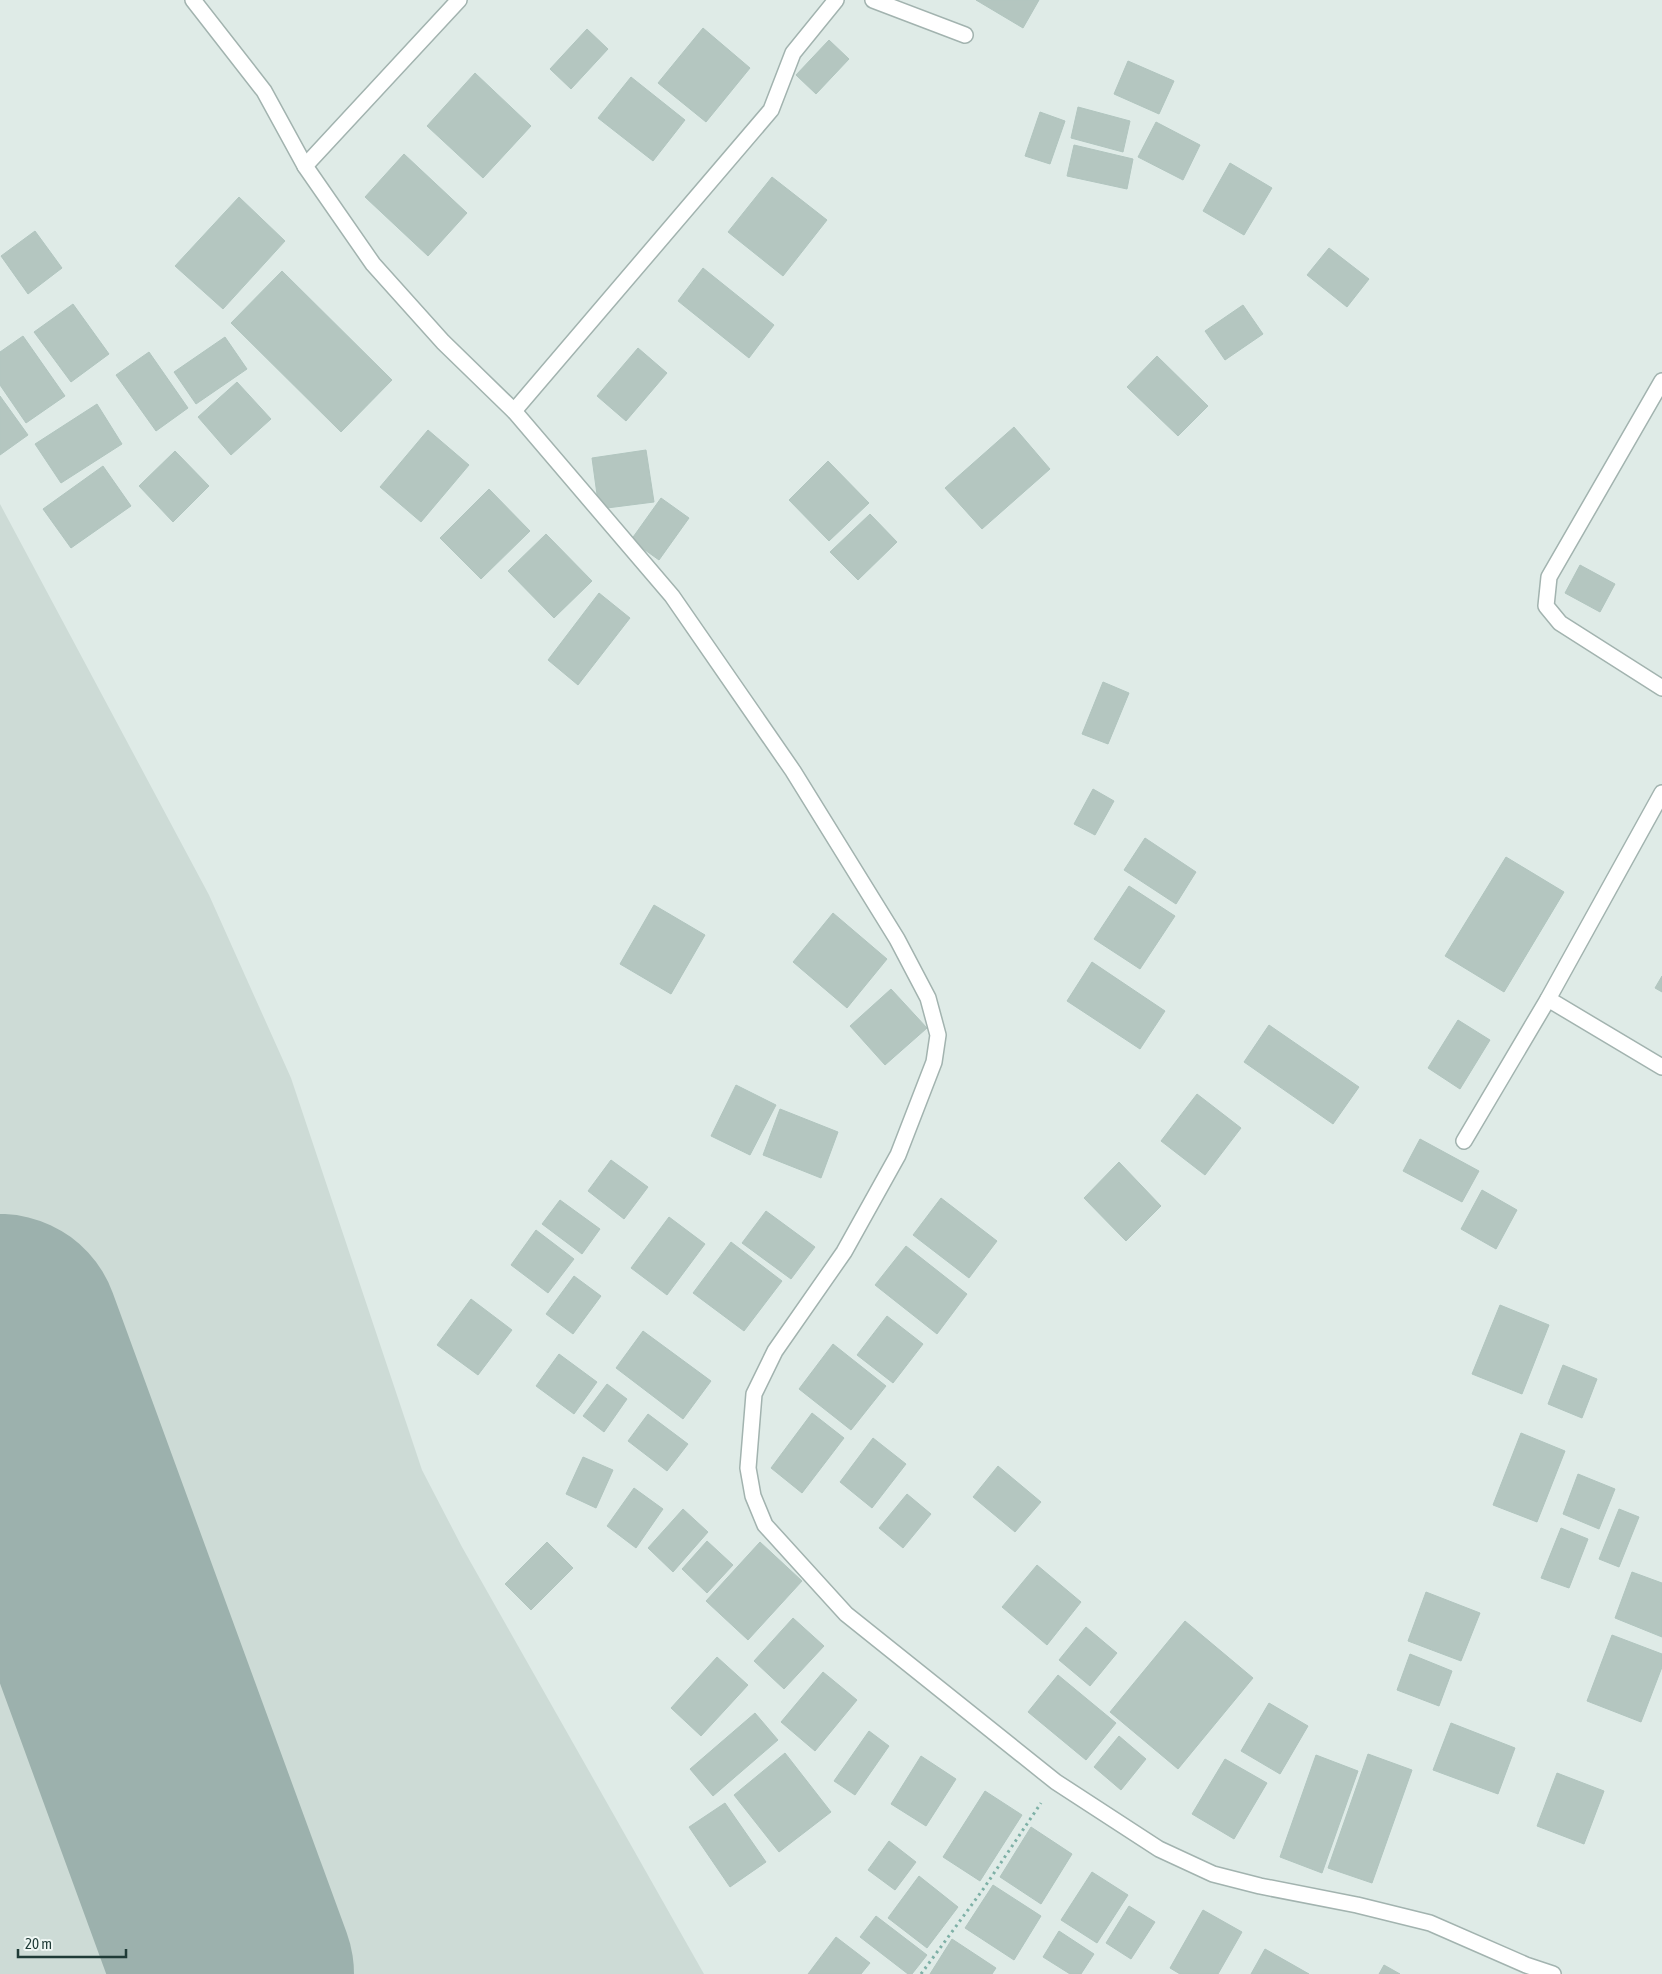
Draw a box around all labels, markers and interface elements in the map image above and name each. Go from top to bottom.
scale bar [18,1926,125,1958]
text: 20 m [25,1935,52,1952]

